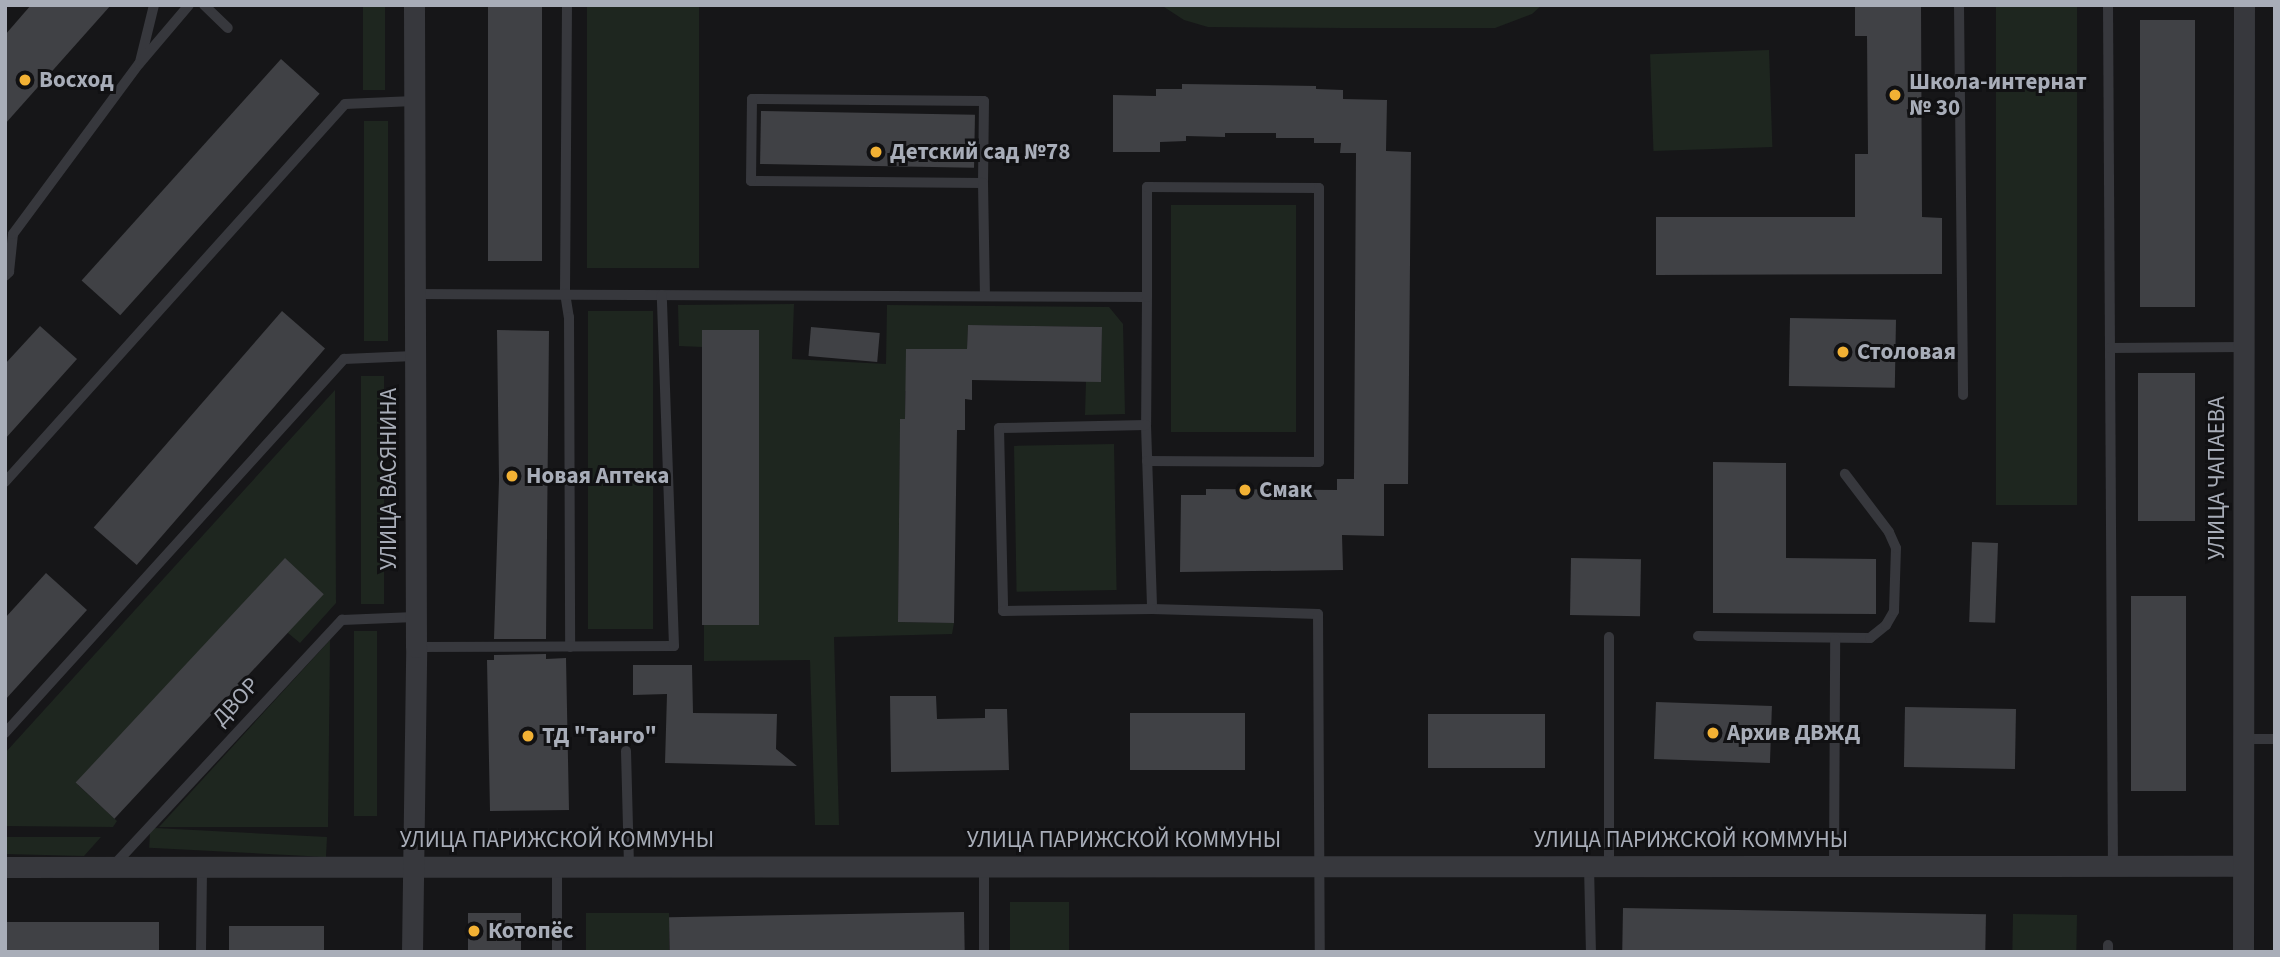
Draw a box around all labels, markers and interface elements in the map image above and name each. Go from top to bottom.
place label: Восход [39,66,114,94]
place label: Школа-интернат № 30 [1909,68,2087,122]
marker: Восход [17,72,33,88]
marker: Школа-интернат № 30 [1887,87,1903,103]
place label: Детский сад №78 [890,138,1070,166]
marker: Детский сад №78 [868,144,884,160]
place label: Столовая [1857,338,1956,366]
marker: Столовая [1835,344,1851,360]
street label: УЛИЦА ВАСЯНИНА [375,388,403,570]
street label: УЛИЦА ЧАПАЕВА [2203,396,2231,560]
place label: Новая Аптека [526,462,669,490]
marker: Новая Аптека [504,468,520,484]
place label: Смак [1259,476,1312,504]
marker: Смак [1237,482,1253,498]
street label: ДВОР [207,672,265,732]
place label: Архив ДВЖД [1727,719,1860,747]
place label: ТД "Танго" [542,722,657,750]
marker: Архив ДВЖД [1705,725,1721,741]
marker: ТД "Танго" [520,728,536,744]
street label: УЛИЦА ПАРИЖСКОЙ КОММУНЫ [400,826,714,854]
street label: УЛИЦА ПАРИЖСКОЙ КОММУНЫ [967,826,1281,854]
street label: УЛИЦА ПАРИЖСКОЙ КОММУНЫ [1534,826,1848,854]
place label: Котопёс [488,917,573,945]
marker: Котопёс [466,923,482,939]

